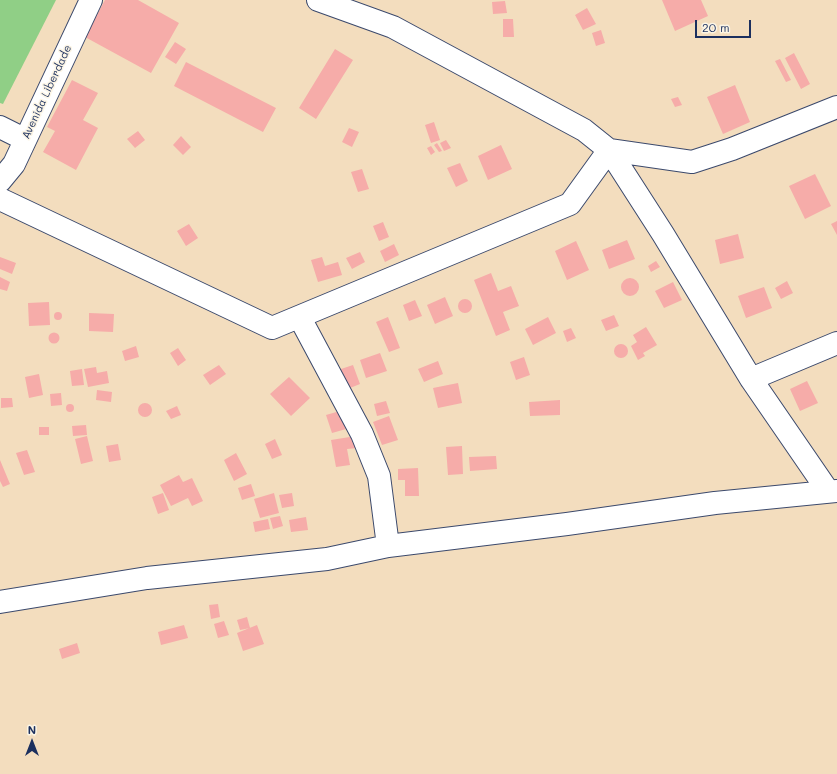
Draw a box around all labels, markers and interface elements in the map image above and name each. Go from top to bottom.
scale bar [697,12,753,38]
text: 20 m [702,19,730,35]
street label: Avenida Liberdade [19,43,75,141]
north arrow [12,722,52,762]
text: N [28,722,36,737]

